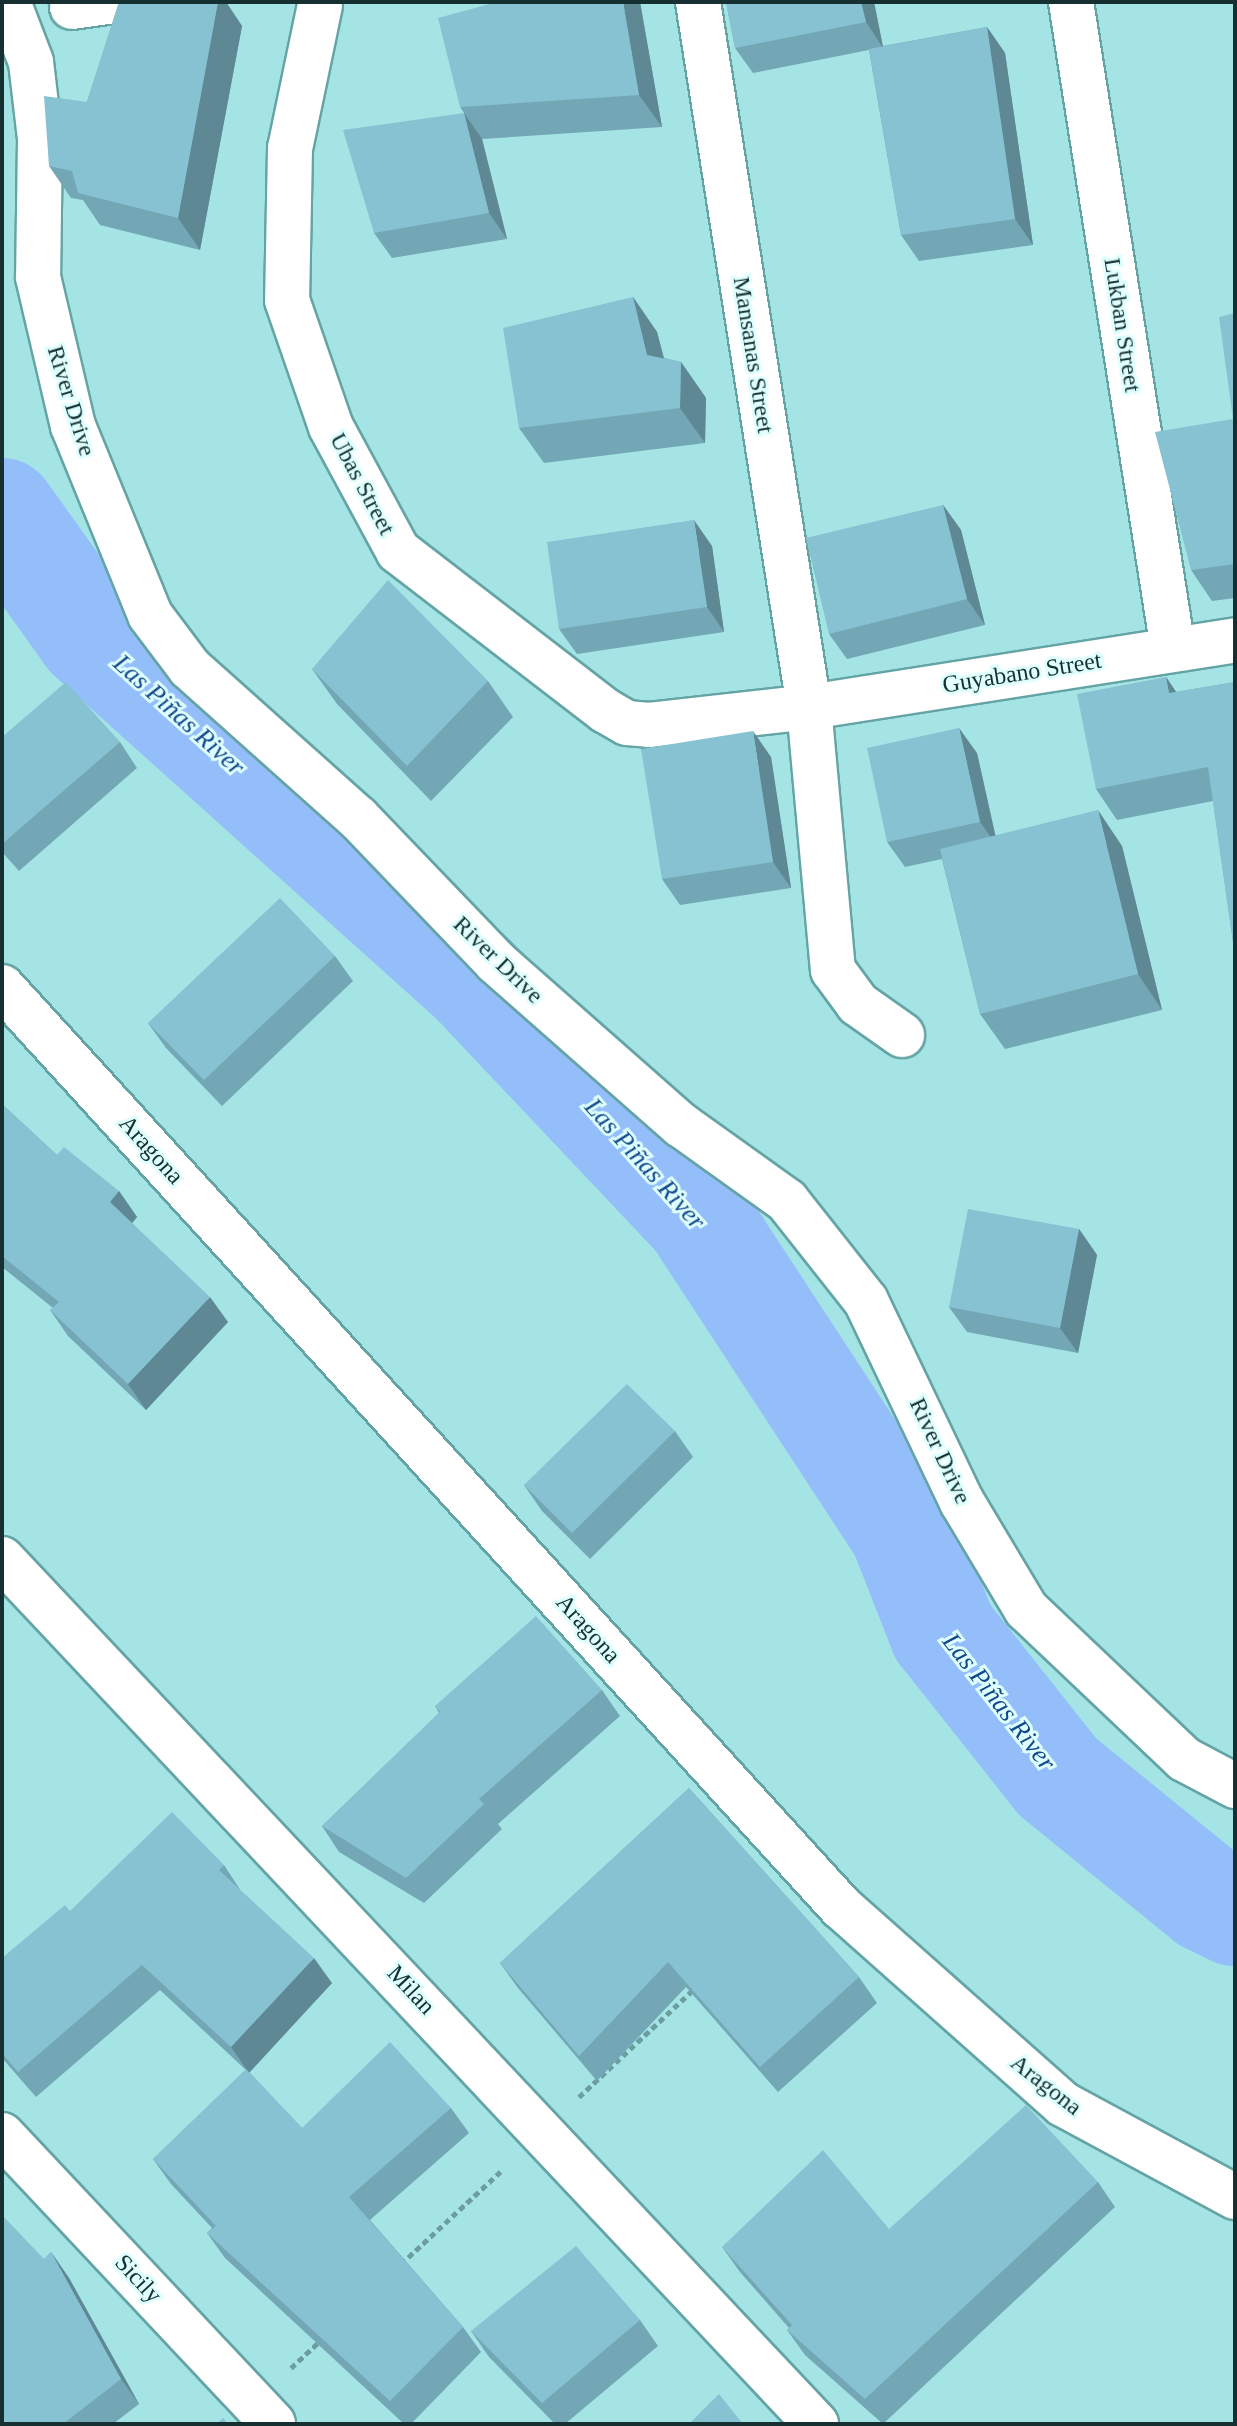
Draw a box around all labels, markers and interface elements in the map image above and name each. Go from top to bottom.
street label: Lukban Street [1097,256,1147,394]
street label: Mansanas Street [726,275,780,435]
street label: River Drive [41,342,101,460]
street label: Ubas Street [323,428,401,540]
street label: Guyabano Street [940,646,1104,700]
water label: Las Piñas River [107,648,251,782]
street label: River Drive [447,910,549,1010]
water label: Las Piñas River [578,1092,712,1236]
street label: Aragona [113,1110,189,1190]
street label: River Drive [903,1393,977,1509]
street label: Aragona [550,1589,626,1669]
water label: Las Piñas River [936,1627,1062,1777]
street label: Milan [381,1959,441,2021]
street label: Aragona [1005,2048,1087,2122]
street label: Sicily [108,2249,168,2309]

